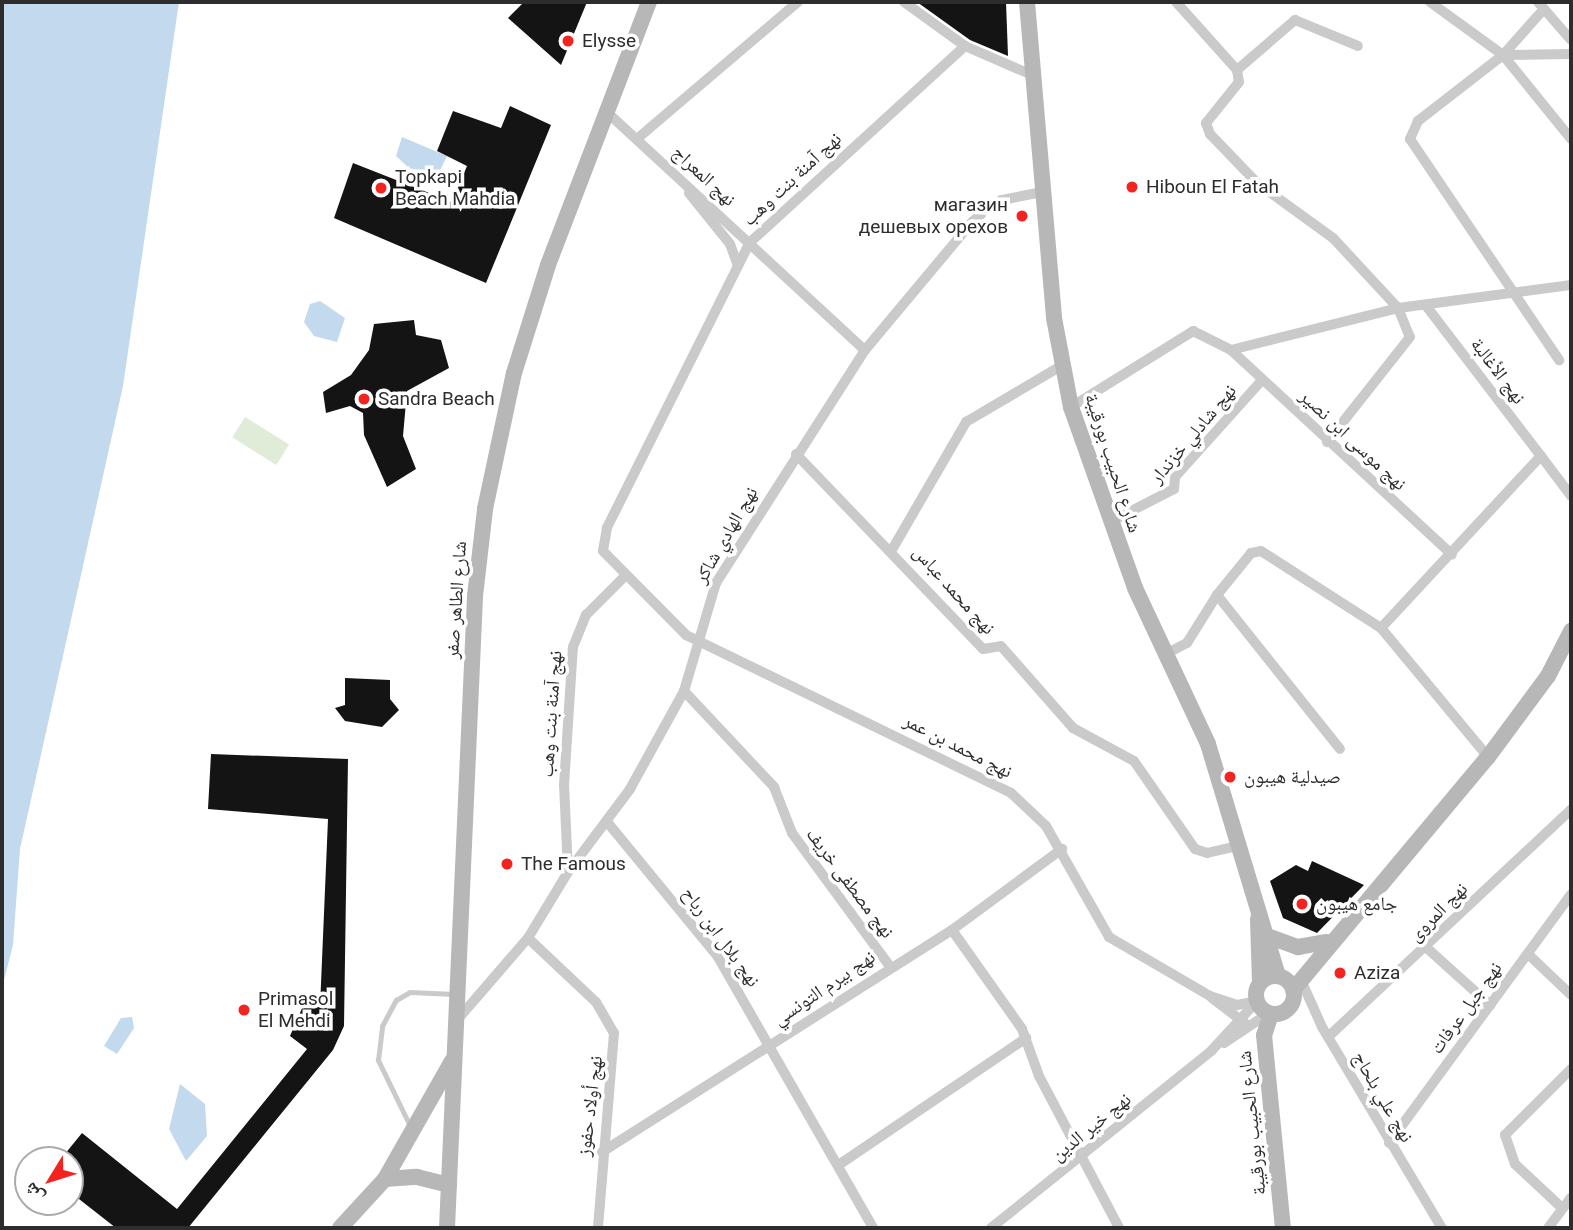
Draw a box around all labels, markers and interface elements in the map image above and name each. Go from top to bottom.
place label: Elysse [582,30,636,52]
marker: Elysse [560,33,576,49]
street label: نهج آمنة بنت وهب [738,127,846,231]
street label: نهج المعراج [668,141,740,211]
place label: Topkapi Beach Mahdia [395,166,515,210]
place label: Hiboun El Fatah [1146,176,1279,198]
marker: Hiboun El Fatah [1124,179,1140,195]
marker: Topkapi Beach Mahdia [373,180,389,196]
place label: магазин дешевых орехов [859,194,1008,238]
marker: магазин дешевых орехов [1014,208,1030,224]
street label: نهج الأغالبة [1466,333,1530,409]
street label: نهج شادلي خزندار [1145,380,1241,488]
street label: نهج موسى ابن نصير [1295,385,1411,495]
place label: Sandra Beach [378,388,495,410]
street label: شارع الحبيب بورقيبة [1080,390,1146,536]
marker: Sandra Beach [356,391,372,407]
street label: نهج الهادي شاكر [689,483,763,587]
street label: شارع الطاهر صفر [441,540,471,660]
street label: نهج محمد عباس [908,541,1000,639]
street label: نهج آمنة بنت وهب [535,650,567,778]
street label: نهج محمد بن عمر [900,709,1016,783]
place label: صيدلية هيبون [1244,766,1341,788]
marker: صيدلية هيبون [1222,769,1238,785]
street label: نهج مصطفى خريف [801,823,899,943]
place label: The Famous [521,853,626,875]
marker: The Famous [499,856,515,872]
street label: نهج المروى [1404,878,1472,946]
street label: نهج بلال ابن رباح [677,883,765,991]
place label: جامع هيبون [1316,893,1397,915]
marker: جامع هيبون [1294,896,1310,912]
street label: نهج بيرم التونسي [768,945,880,1031]
street label: نهج جبل عرفات [1425,958,1507,1058]
place label: Aziza [1354,962,1400,984]
marker: Aziza [1332,965,1348,981]
place label: Primasol El Mehdi [258,988,333,1032]
marker: Primasol El Mehdi [236,1002,252,1018]
street label: نهج علي بلحاج [1348,1047,1418,1147]
street label: شارع الحبيب بورقيبة [1233,1050,1271,1196]
street label: نهج أولاد حفوز [573,1054,607,1158]
street label: نهج خير الدين [1046,1088,1136,1166]
north arrow [14,1146,84,1216]
text: ش [18,1178,49,1208]

